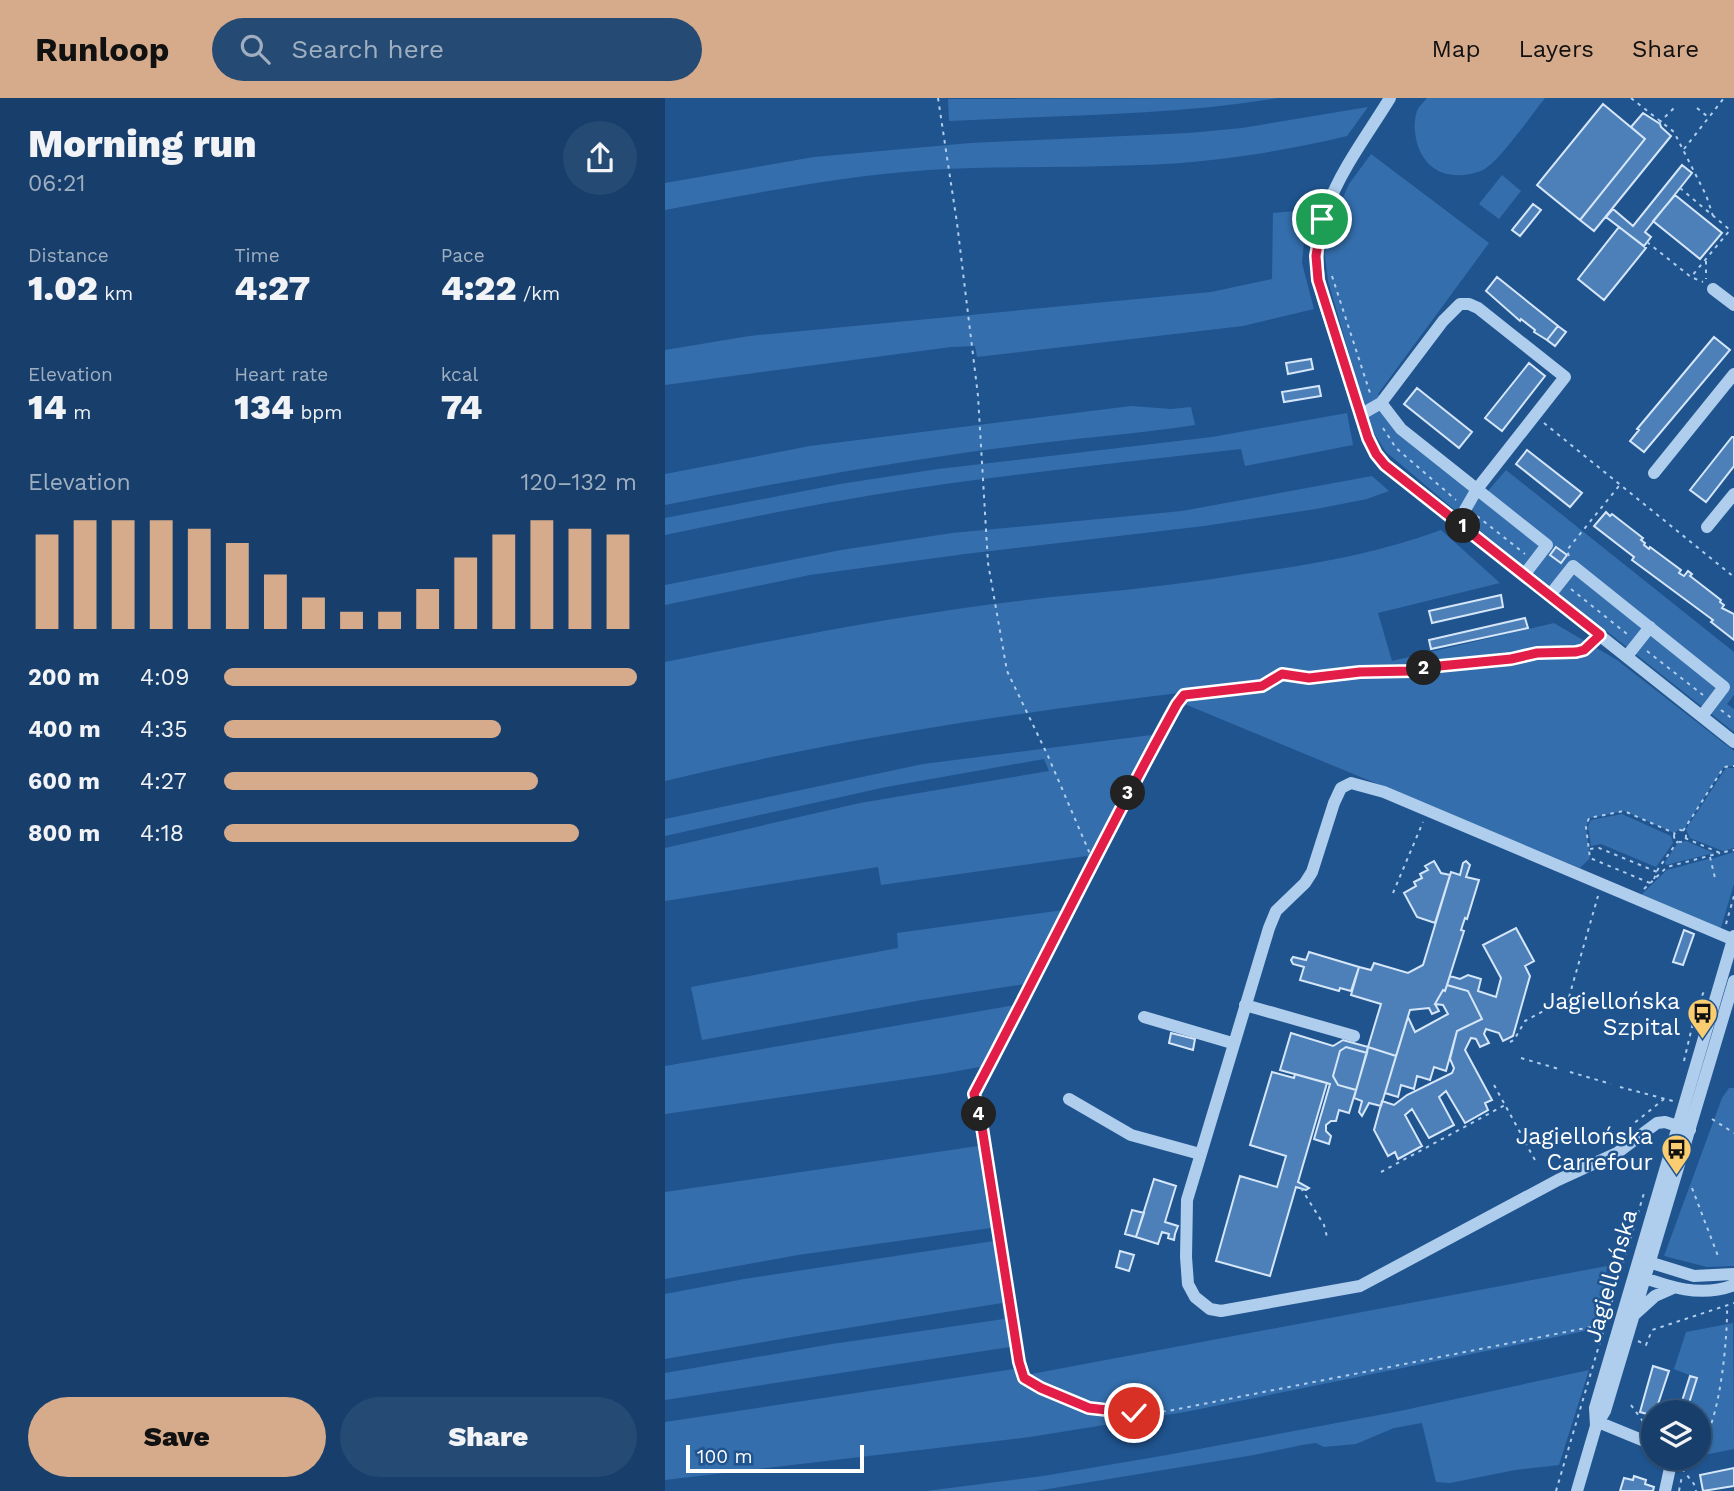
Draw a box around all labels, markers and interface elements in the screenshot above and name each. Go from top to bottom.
search box [212,18,702,81]
text: Runloop [35,30,170,69]
icon: search [236,30,274,68]
text: Search here [292,34,444,64]
text: Map [1432,35,1480,63]
text: Layers [1518,35,1594,63]
text: Share [1632,35,1699,63]
button: share [563,121,637,195]
text: Morning run [28,122,257,166]
text: 06:21 [28,170,85,197]
pin [1292,189,1352,249]
icon: arrive [1303,200,1341,238]
text: Distance [28,244,109,267]
text: Time [234,244,280,267]
text: Pace [441,244,485,267]
text: 1.02 [28,267,98,309]
text: 4:27 [234,267,310,309]
text: 4:22 [441,267,516,309]
text: km [98,282,133,305]
text: /km [516,282,560,305]
text: Elevation [28,363,113,386]
text: Heart rate [234,363,328,386]
text: kcal [441,363,478,386]
text: 14 [28,386,67,428]
text: 134 [234,386,294,428]
text: 74 [441,386,482,428]
text: m [67,401,91,424]
text: bpm [294,401,342,424]
text: Elevation [28,469,131,496]
text: 120–132 m [520,469,637,496]
pin: 1 [1445,508,1481,544]
text: 1 [1458,514,1467,537]
pin: 2 [1407,650,1441,686]
text: 2 [1418,656,1429,679]
text: 200 m [28,664,100,691]
text: 4:09 [140,664,189,691]
text: 400 m [28,716,101,743]
text: 4:35 [140,716,188,743]
text: 600 m [28,768,100,795]
text: 4:27 [140,768,187,795]
pin: 3 [1111,776,1145,810]
text: 3 [1122,781,1133,804]
text: 800 m [28,820,100,847]
text: 4:18 [140,820,184,847]
place label: Jagiellońska Szpital [1543,988,1680,1041]
bus stop icon: Jagiellońska Szpital [1686,997,1720,1041]
pin: 4 [961,1096,997,1132]
text: 4 [972,1102,985,1125]
place label: Jagiellońska Carrefour [1516,1123,1653,1176]
bus stop icon: Jagiellońska Carrefour [1659,1132,1693,1176]
street label: Jagiellońska [1579,1206,1643,1346]
pin [1104,1383,1164,1443]
icon: check [1115,1394,1153,1432]
button: Save [28,1397,326,1477]
button: Share [340,1397,637,1477]
map controls [1641,1400,1711,1470]
button: layers [1641,1400,1711,1470]
scale bar [686,1442,865,1474]
text: 100 m [697,1445,753,1468]

